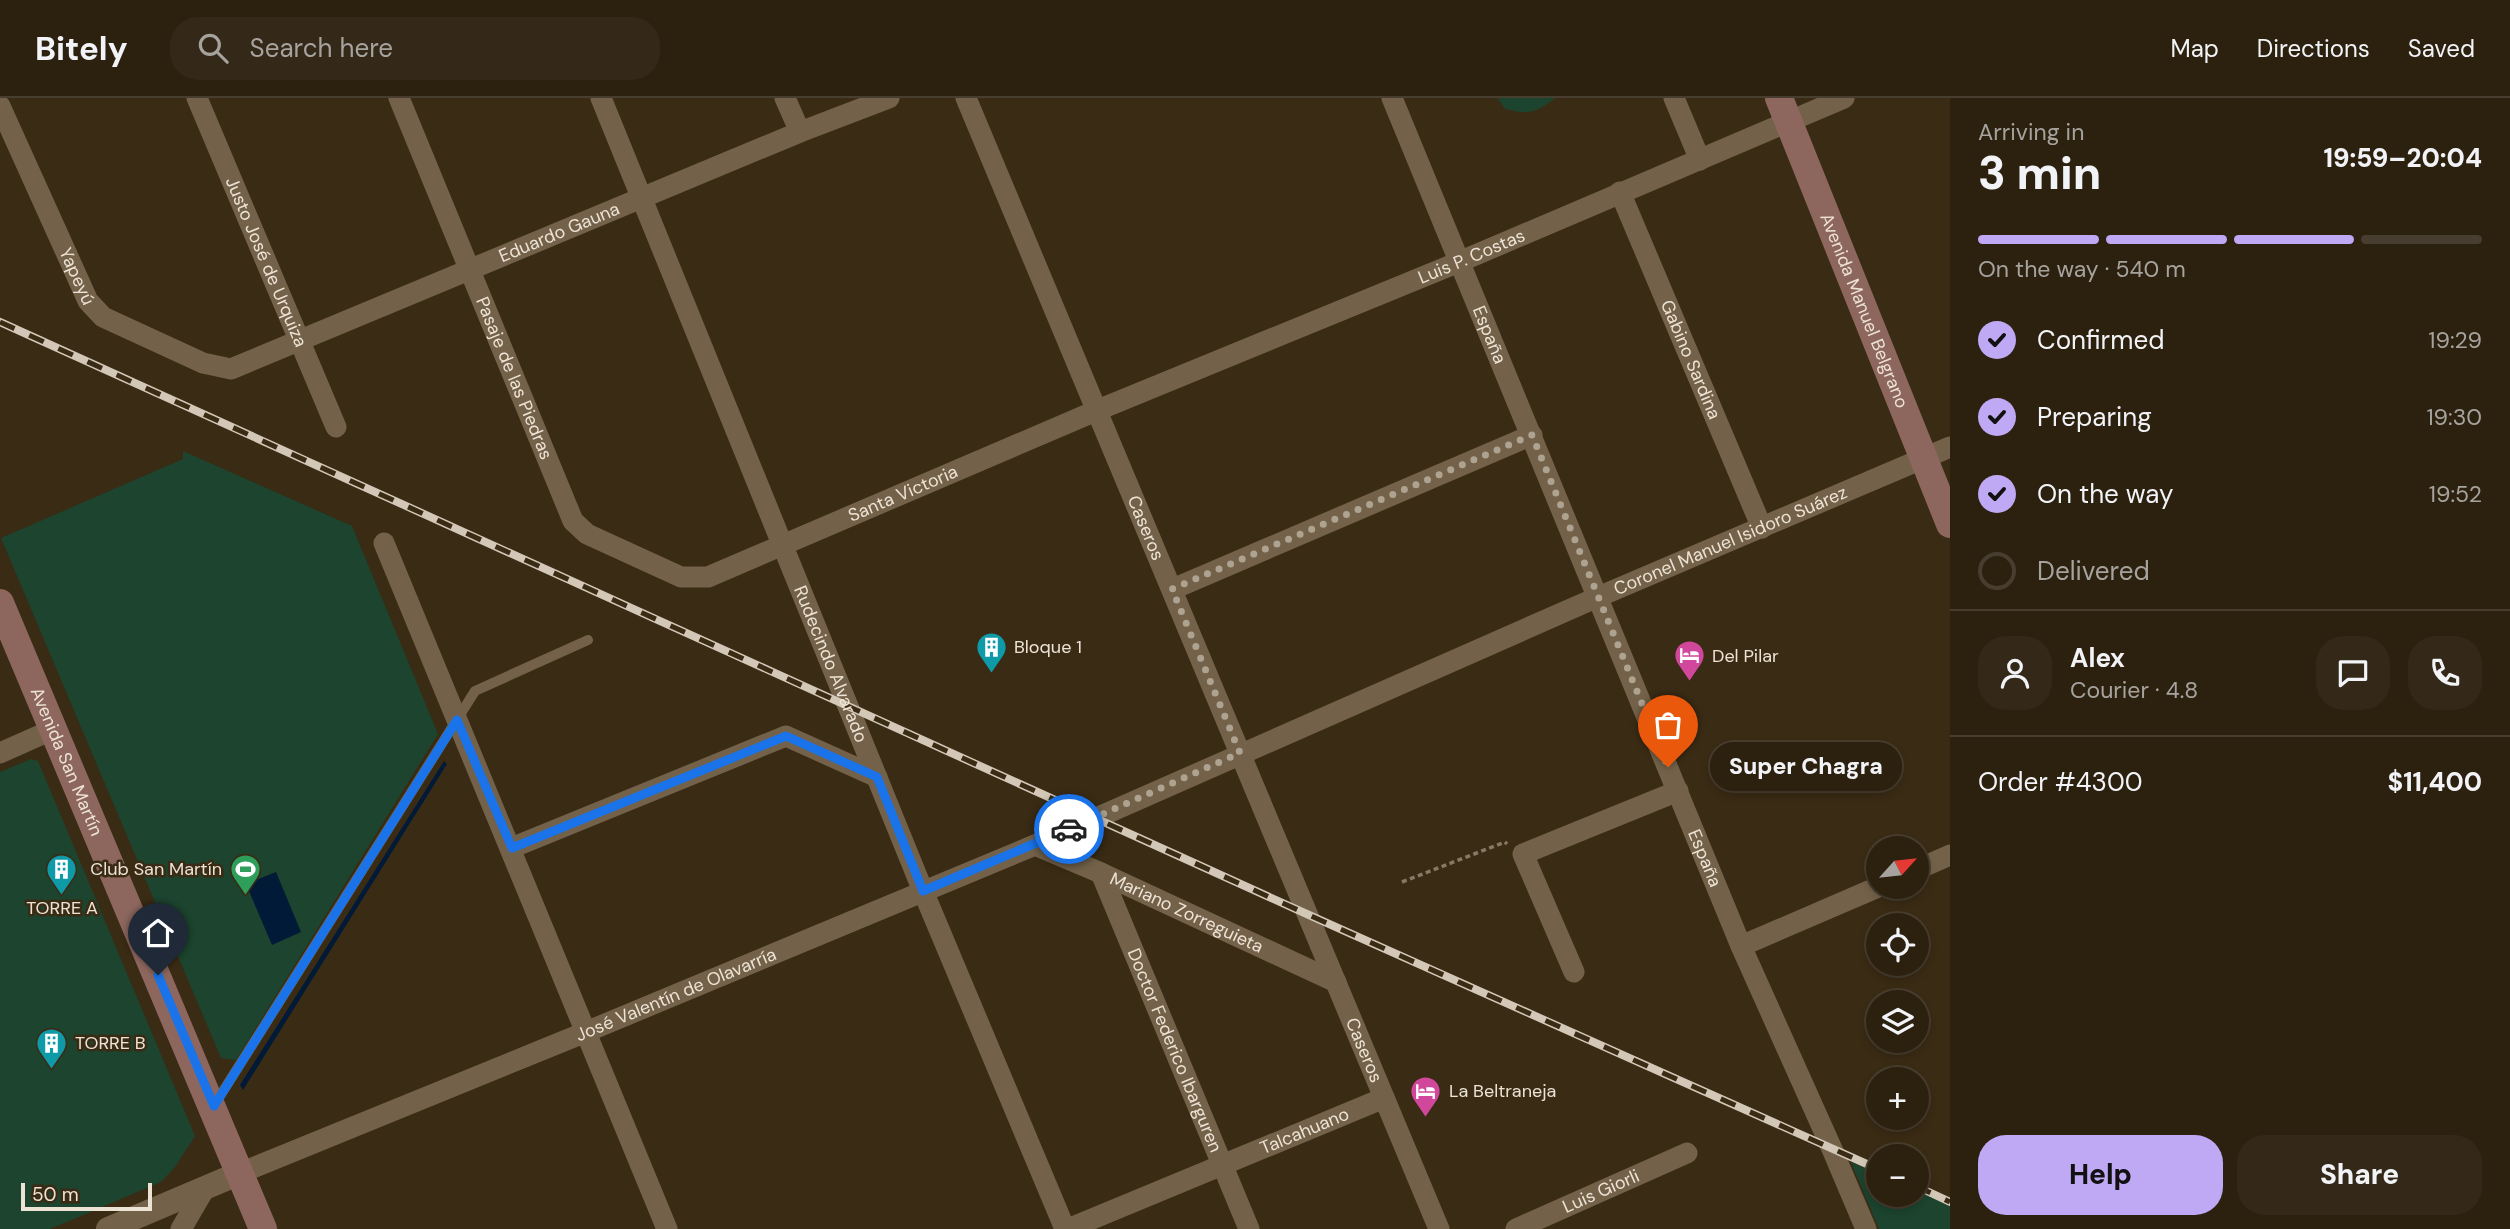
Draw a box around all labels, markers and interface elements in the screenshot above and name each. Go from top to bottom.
search box [170,17,660,80]
text: Bitely [35,27,128,70]
icon: search [194,29,232,67]
text: Search here [250,31,393,65]
text: Map [2171,33,2219,64]
text: Directions [2257,33,2370,64]
text: Saved [2408,33,2475,64]
text: Arriving in [1978,117,2084,147]
text: 19:59–20:04 [2323,141,2482,175]
text: 3 min [1978,143,2101,203]
street label: Justo José de Urquiza [220,173,313,351]
street label: Eduardo Gauna [495,197,623,268]
street label: Avenida Manuel Belgrano [1814,209,1914,412]
street label: Luis P. Costas [1415,223,1529,289]
street label: Yapeyú [54,244,100,309]
text: On the way · 540 m [1978,254,2186,284]
street label: Pasaje de las Piedras [470,293,558,463]
street label: Gabino Sardina [1655,296,1727,423]
street label: España [1467,302,1512,367]
icon: check [1978,321,2016,359]
text: Confirmed [2037,323,2164,357]
text: 19:29 [2428,325,2482,355]
icon: check [1978,398,2016,436]
text: Preparing [2037,400,2152,434]
text: 19:30 [2426,402,2482,432]
street label: Santa Victoria [845,459,961,528]
icon: check [1978,475,2016,513]
text: On the way [2037,477,2173,511]
text: 19:52 [2429,479,2482,509]
street label: Coronel Manuel Isidoro Suárez [1610,480,1851,601]
street label: Caseros [1122,492,1170,564]
text: Delivered [2037,554,2150,588]
street label: Rudecindo Alvarado [788,582,874,746]
building icon: Bloque 1 [974,630,1008,674]
place label: Bloque 1 [1014,635,1082,659]
button: person [1978,636,2052,710]
button: chat [2316,636,2390,710]
button: phone [2408,636,2482,710]
hotel icon: Del Pilar [1672,639,1706,683]
text: Alex [2070,641,2125,675]
place label: Del Pilar [1712,644,1779,668]
text: Courier · 4.8 [2070,675,2198,705]
street label: Avenida San Martín [25,683,109,840]
pin [1638,695,1698,767]
icon: bag [1649,706,1687,744]
callout: Super Chagra [1710,742,1902,792]
text: Super Chagra [1729,751,1883,781]
text: Order #4300 [1978,765,2142,799]
text: $11,400 [2387,765,2482,799]
courier [1034,794,1104,864]
icon: car [1050,810,1088,848]
street label: España [1682,826,1727,891]
north arrow [1866,836,1928,900]
map controls [1866,836,1929,1207]
sports icon: Club San Martín [228,852,262,896]
building icon: TORRE A [45,853,79,897]
place label: Club San Martín [90,857,222,881]
street label: Mariano Zorreguieta [1106,867,1267,959]
place label: TORRE A [26,896,98,920]
pin [128,903,188,975]
button: locate [1866,913,1929,976]
icon: home [139,914,177,952]
street label: José Valentín de Olavarría [572,942,780,1047]
street label: Doctor Federico Ibarguren [1122,945,1228,1156]
button: layers [1866,990,1929,1053]
street label: Caseros [1340,1014,1388,1086]
building icon: TORRE B [35,1026,69,1070]
place label: TORRE B [75,1031,146,1055]
button: + [1866,1067,1929,1130]
hotel icon: La Beltraneja [1409,1074,1443,1118]
place label: La Beltraneja [1449,1079,1556,1103]
street label: Talcahuano [1256,1102,1353,1160]
button: Help [1978,1135,2223,1215]
button: Share [2237,1135,2482,1215]
button: − [1866,1144,1929,1207]
street label: Luis Giorli [1559,1164,1643,1219]
scale bar [21,1180,152,1212]
text: 50 m [32,1182,79,1207]

